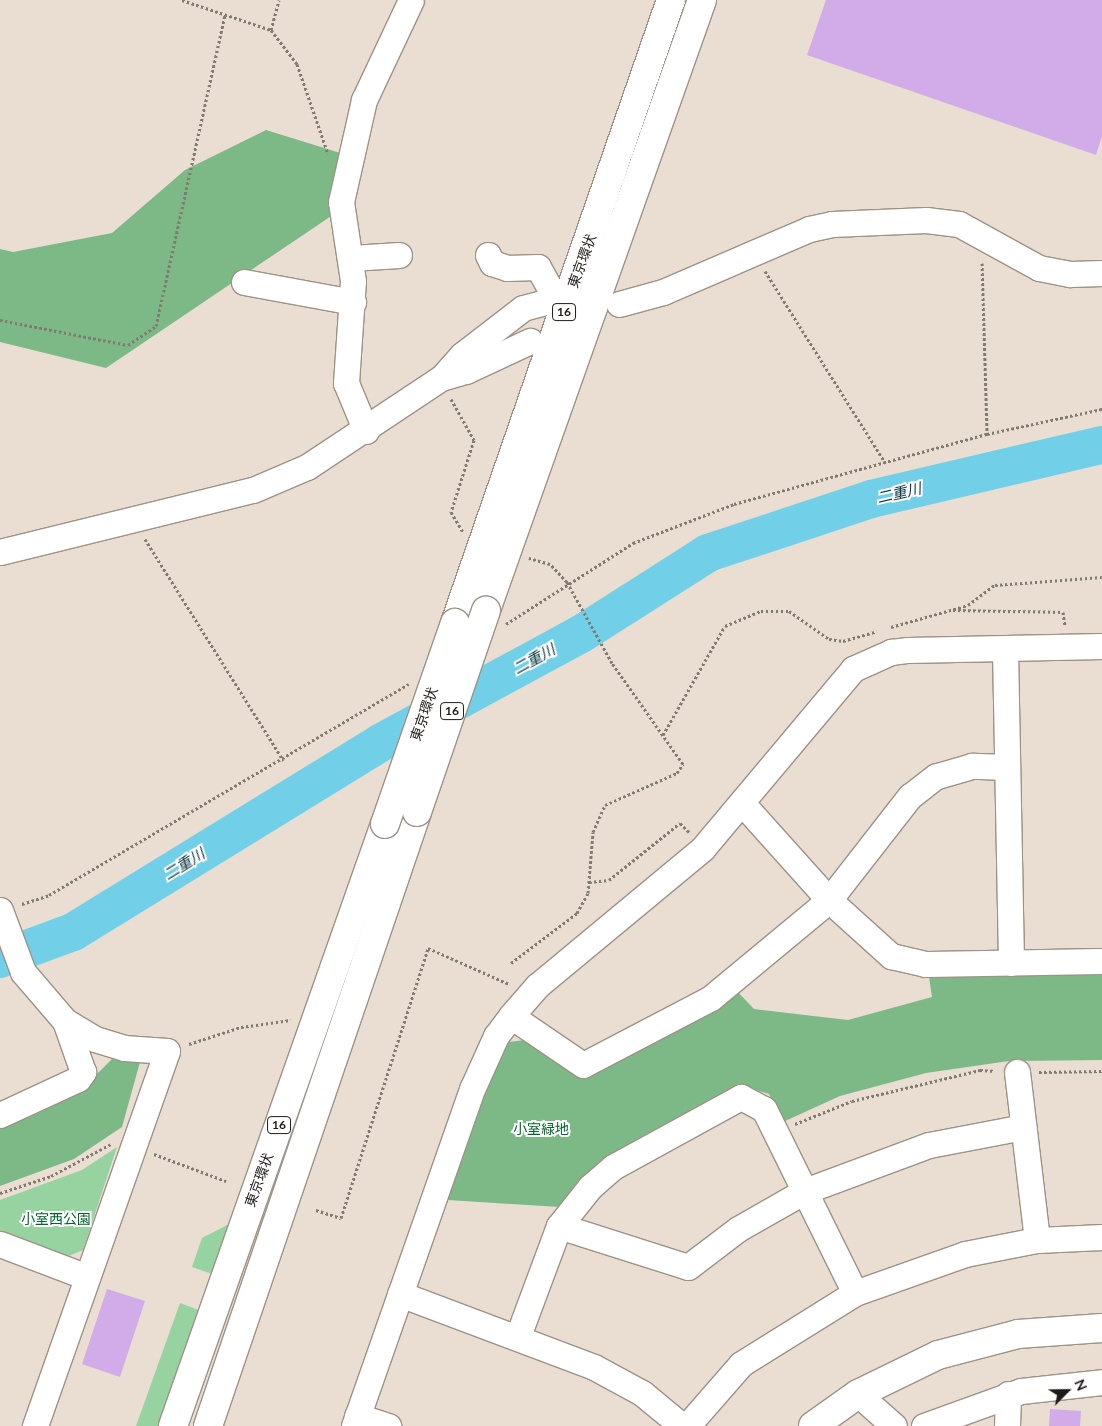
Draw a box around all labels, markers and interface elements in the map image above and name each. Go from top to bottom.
street label: 東京環状 [565,232,599,290]
road number: 16 [552,302,576,322]
water label: 二重川 [875,479,923,507]
water label: 二重川 [510,640,558,678]
street label: 東京環状 [407,685,441,743]
road number: 16 [440,701,464,720]
water label: 二重川 [160,844,208,884]
road number: 16 [266,1116,292,1134]
park label: 小室緑地 [513,1121,569,1137]
street label: 東京環状 [242,1151,276,1209]
park label: 小室西公園 [21,1211,91,1227]
north arrow [1042,1366,1092,1416]
text: N [1071,1377,1091,1393]

